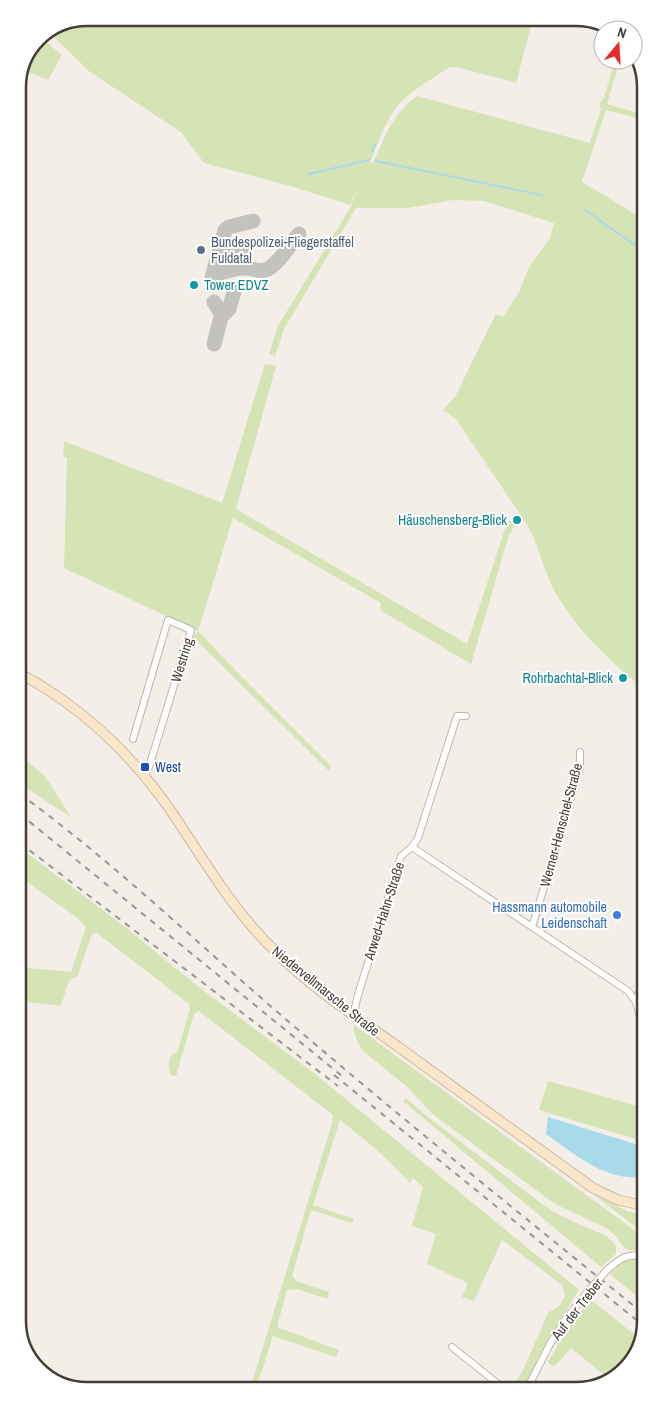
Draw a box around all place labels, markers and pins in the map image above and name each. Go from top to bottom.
place label: Bundespolizei-Fliegerstaffel Fuldatal [211,233,354,267]
marker: Bundespolizei-Fliegerstaffel Fuldatal [195,244,207,256]
place label: Tower EDVZ [204,276,268,294]
marker: Tower EDVZ [188,279,200,291]
place label: Häuschensberg-Blick [398,511,507,529]
marker: Häuschensberg-Blick [511,514,523,526]
place label: Rohrbachtal-Blick [522,669,613,687]
marker: Rohrbachtal-Blick [617,672,629,684]
place label: West [155,758,181,776]
marker: West [139,761,151,773]
place label: Hassmann automobile Leidenschaft [492,898,607,932]
marker: Hassmann automobile Leidenschaft [611,909,623,921]

